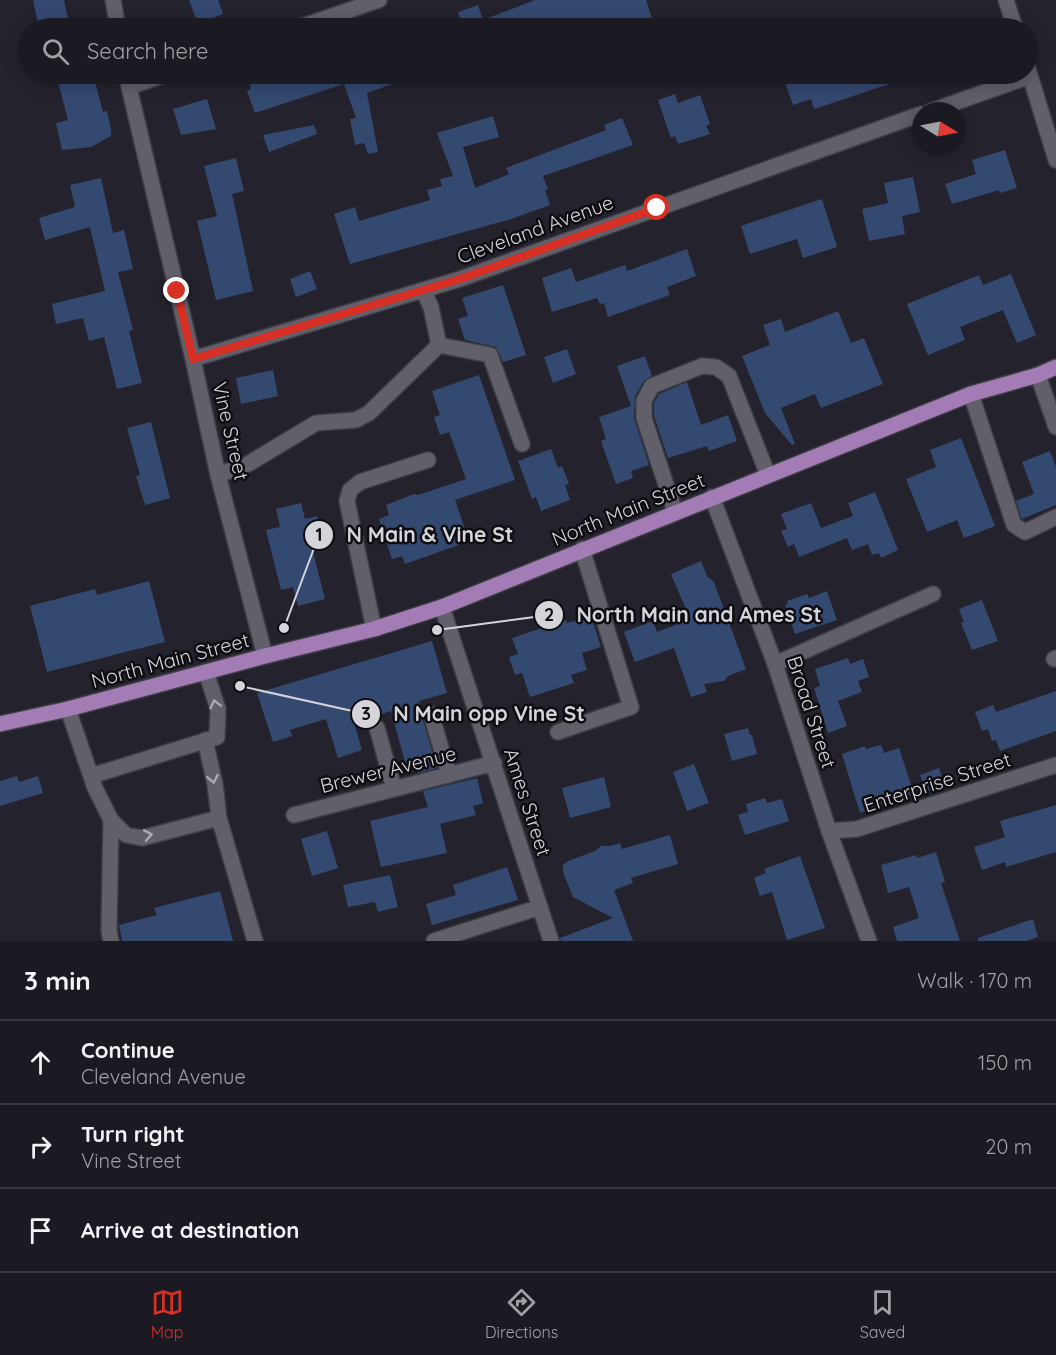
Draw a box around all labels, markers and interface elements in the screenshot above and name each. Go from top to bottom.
search box [18,18,1038,84]
icon: search [39,35,72,68]
text: Search here [87,37,208,65]
north arrow [912,102,966,156]
street label: Cleveland Avenue [453,189,617,269]
route start [643,194,669,220]
route end [163,277,189,303]
street label: Vine Street [208,379,255,483]
street label: North Main Street [548,467,708,551]
callout: N Main & Vine St [304,516,525,555]
text: N Main & Vine St [347,521,513,547]
text: 1 [315,523,323,546]
callout: North Main and Ames St [534,596,833,635]
text: North Main and Ames St [576,601,822,627]
text: 2 [544,603,554,626]
street label: North Main Street [88,627,252,693]
street label: Broad Street [782,653,842,772]
callout: N Main opp Vine St [351,694,597,733]
one-way arrow [210,699,223,709]
text: N Main opp Vine St [393,700,585,726]
text: 3 [361,702,371,725]
street label: Brewer Avenue [317,740,459,798]
street label: Ames Street [499,745,557,859]
street label: Enterprise Street [860,746,1014,818]
one-way arrow [206,774,219,784]
one-way arrow [143,830,153,842]
text: 3 min [24,964,91,997]
text: Walk · 170 m [917,968,1032,993]
text: Continue [81,1036,175,1064]
icon: ahead [24,1046,57,1079]
text: 150 m [978,1050,1032,1075]
text: Cleveland Avenue [81,1064,246,1089]
text: Turn right [81,1120,185,1148]
icon: right [24,1130,57,1163]
text: 20 m [985,1134,1032,1159]
text: Vine Street [81,1148,182,1173]
icon: arrive [24,1214,57,1247]
text: Arrive at destination [81,1216,299,1244]
tab: Map [151,1286,184,1342]
tab: Directions [485,1286,558,1342]
tab: Saved [860,1286,905,1342]

